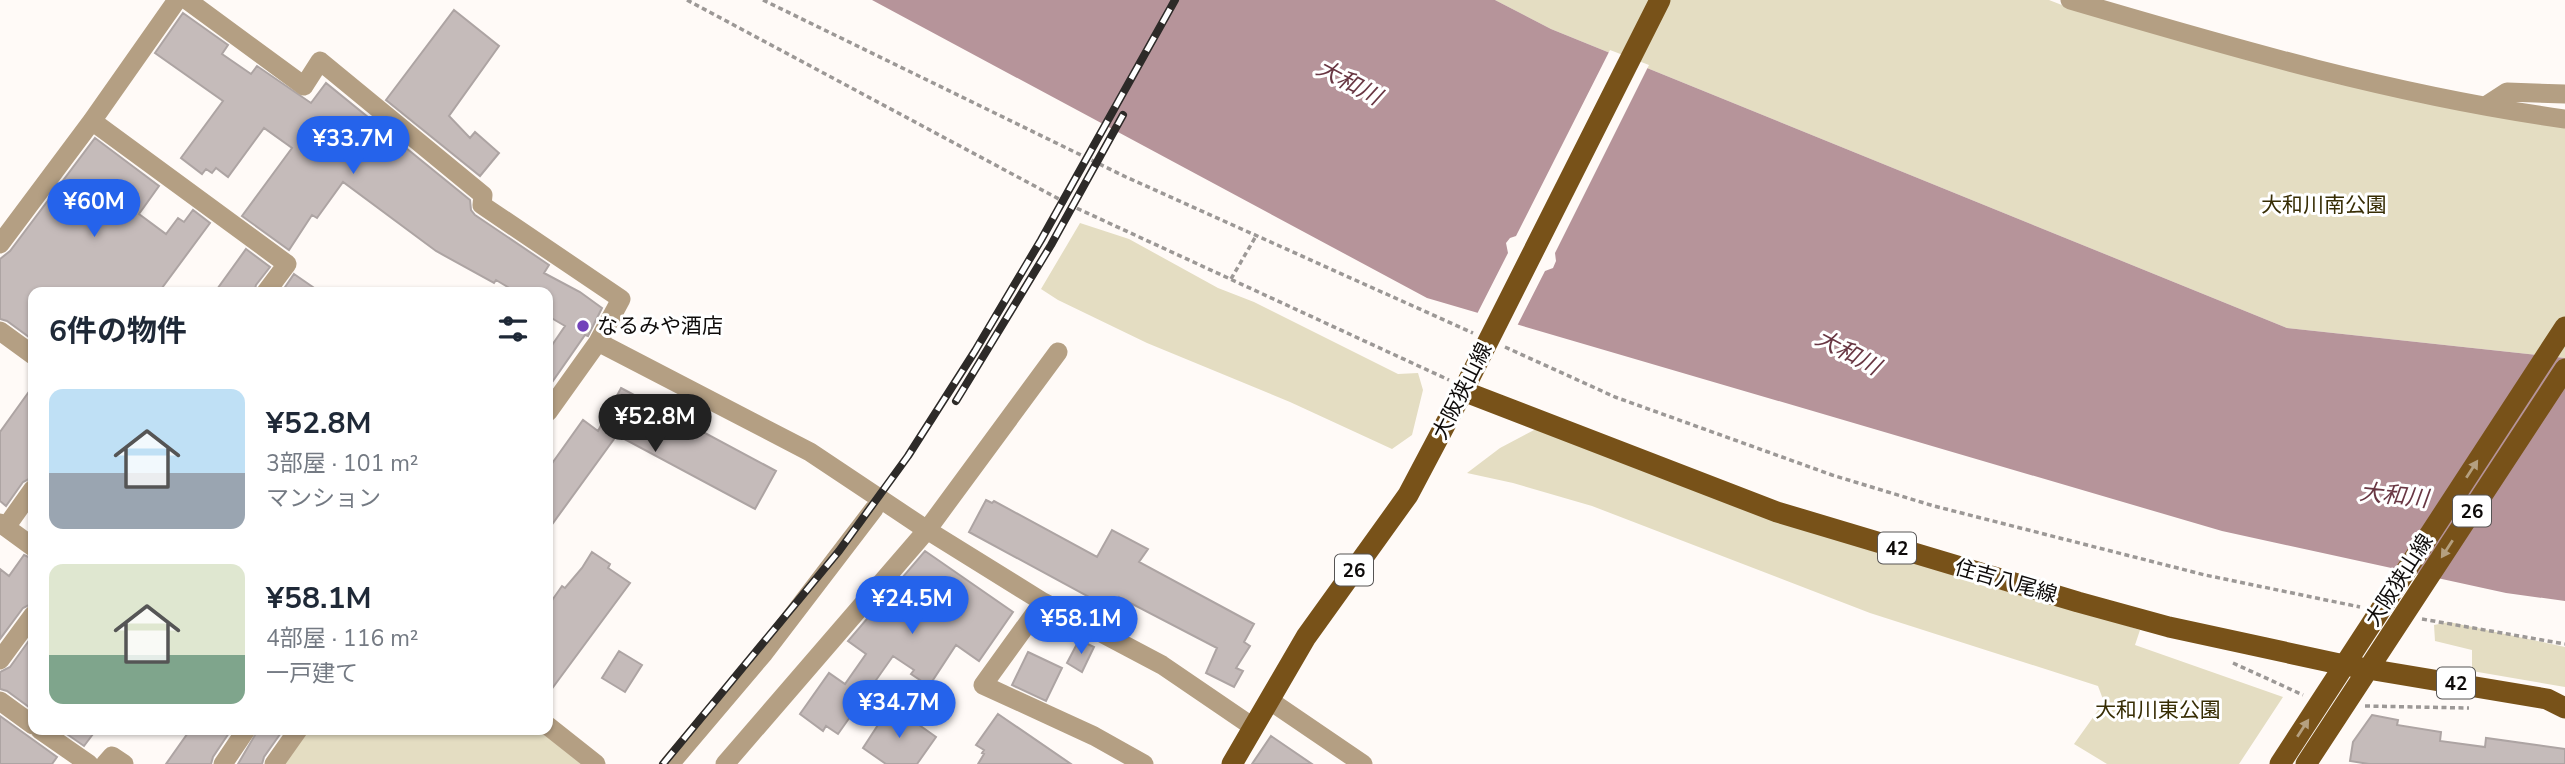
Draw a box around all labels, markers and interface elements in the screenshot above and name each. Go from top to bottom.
water label: 大和川 [1311,53,1389,114]
pin: ¥33.7M [296,116,410,176]
text: ¥33.7M [313,123,393,154]
pin: ¥60M [53,180,135,239]
text: ¥60M [63,186,125,217]
park label: 大和川南公園 [2261,191,2387,219]
icon: filters [494,310,532,348]
text: 6件の物件 [49,311,187,352]
place label: なるみや酒店 [597,312,723,340]
marker: なるみや酒店 [575,318,591,334]
water label: 大和川 [1810,323,1888,384]
street label: 大阪狭山線 [1426,338,1498,444]
pin: ¥52.8M [598,394,712,454]
text: ¥52.8M [615,401,695,432]
text: ¥52.8M [266,403,371,444]
icon: home [105,417,189,501]
text: 3部屋 · 101 m² [266,448,419,479]
one-way arrow [2465,459,2478,479]
water label: 大和川 [2358,476,2433,515]
text: マンション [266,483,381,514]
road number: 26 [2453,496,2491,526]
street label: 大阪狭山線 [2359,528,2439,632]
road number: 42 [1878,533,1916,564]
one-way arrow [2441,540,2454,559]
street label: 住吉八尾線 [1952,553,2060,609]
road number: 26 [1335,554,1373,586]
pin: ¥24.5M [855,576,969,636]
text: ¥58.1M [266,578,371,619]
text: ¥24.5M [872,583,952,614]
icon: home [105,592,189,676]
pin: ¥58.1M [1024,596,1138,656]
text: ¥58.1M [1041,603,1121,634]
text: 4部屋 · 116 m² [266,623,419,654]
text: 一戸建て [266,658,358,689]
road number: 42 [2437,668,2475,698]
pin: ¥34.7M [842,680,956,740]
text: ¥34.7M [859,687,939,718]
park label: 大和川東公園 [2095,696,2221,724]
one-way arrow [2296,719,2310,737]

